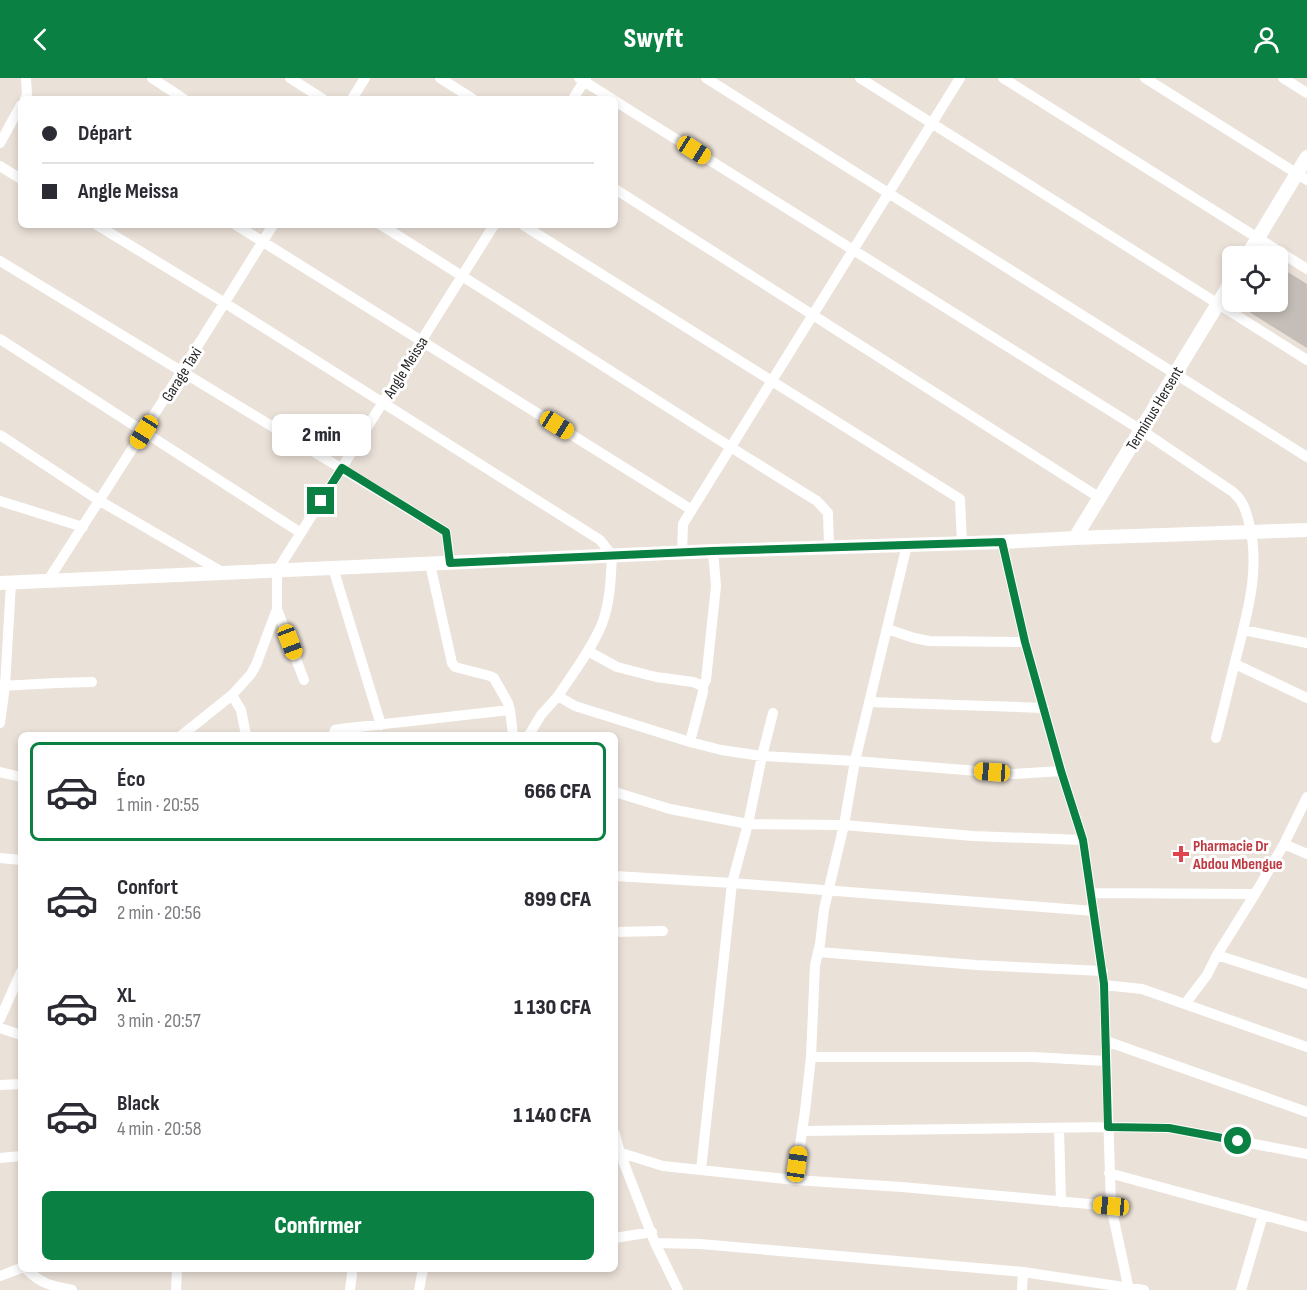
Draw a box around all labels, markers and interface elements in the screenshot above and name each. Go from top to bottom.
icon: back [24,23,57,56]
text: Swyft [624,23,683,55]
icon: person [1250,23,1283,56]
text: Départ [78,120,132,147]
car [674,133,714,167]
text: Angle Meissa [78,178,179,205]
map controls [1222,246,1288,312]
button: locate [1222,246,1288,312]
street label: Angle Meissa [379,334,433,403]
street label: Garage Taxi [158,344,206,405]
street label: Terminus Hersent [1123,363,1188,454]
car [537,408,577,442]
car [127,412,161,452]
callout: 2 min [272,414,370,456]
text: 2 min [302,423,341,447]
route end [307,487,334,514]
car [275,622,305,662]
car [973,762,1011,782]
icon: car [45,765,99,819]
text: Éco [117,766,145,793]
text: 666 CFA [524,778,591,805]
text: 1 min · 20:55 [117,793,199,817]
place label: Pharmacie Dr Abdou Mbengue [1192,837,1283,874]
marker: Pharmacie Dr Abdou Mbengue [1174,847,1188,861]
icon: car [45,873,99,927]
text: Confort [117,874,178,901]
text: 899 CFA [524,886,591,913]
text: 2 min · 20:56 [117,901,201,925]
icon: car [45,981,99,1035]
text: XL [117,982,136,1009]
text: 1 130 CFA [514,994,591,1021]
text: 3 min · 20:57 [117,1009,201,1033]
icon: car [45,1089,99,1143]
text: Black [117,1090,159,1117]
text: 1 140 CFA [513,1102,591,1129]
text: 4 min · 20:58 [117,1117,202,1141]
route start [1224,1127,1251,1154]
car [786,1145,808,1183]
button: Confirmer [42,1191,594,1260]
car [1092,1195,1130,1217]

